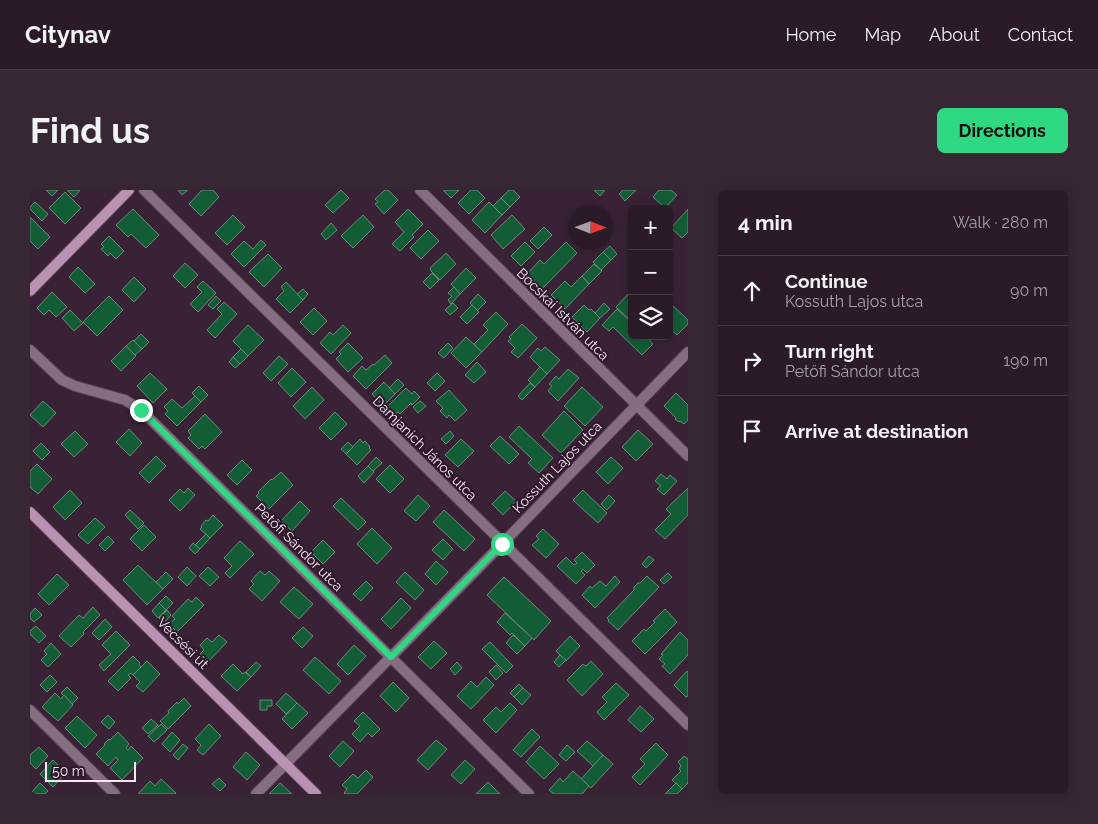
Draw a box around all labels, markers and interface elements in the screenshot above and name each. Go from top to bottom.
text: Citynav [25,20,111,49]
text: Home [785,24,836,45]
text: Map [864,24,901,45]
text: About [929,24,980,45]
text: Contact [1008,24,1073,45]
button: Directions [937,108,1068,153]
text: Find us [30,110,150,151]
north arrow [568,205,613,250]
map controls [628,205,673,340]
button: + [628,205,673,250]
text: 4 min [738,210,793,235]
text: Walk · 280 m [953,213,1048,232]
button: − [628,250,673,295]
street label: Bocskai István utca [514,265,612,363]
text: Continue [785,270,868,292]
icon: ahead [738,277,766,305]
text: 90 m [1010,281,1048,300]
text: Kossuth Lajos utca [785,292,923,311]
button: layers [628,295,673,340]
text: Turn right [785,340,874,362]
icon: right [738,347,766,375]
text: 190 m [1003,351,1048,370]
text: Petőfi Sándor utca [785,362,920,381]
street label: Damjanich János utca [370,393,480,503]
route end [130,399,153,422]
icon: arrive [738,417,766,445]
street label: Kossuth Lajos utca [509,418,605,516]
text: Arrive at destination [785,420,969,442]
street label: Petőfi Sándor utca [252,500,346,594]
route start [491,533,514,556]
street label: Vecsési út [154,614,212,672]
scale bar [45,759,136,782]
text: 50 m [52,763,85,779]

